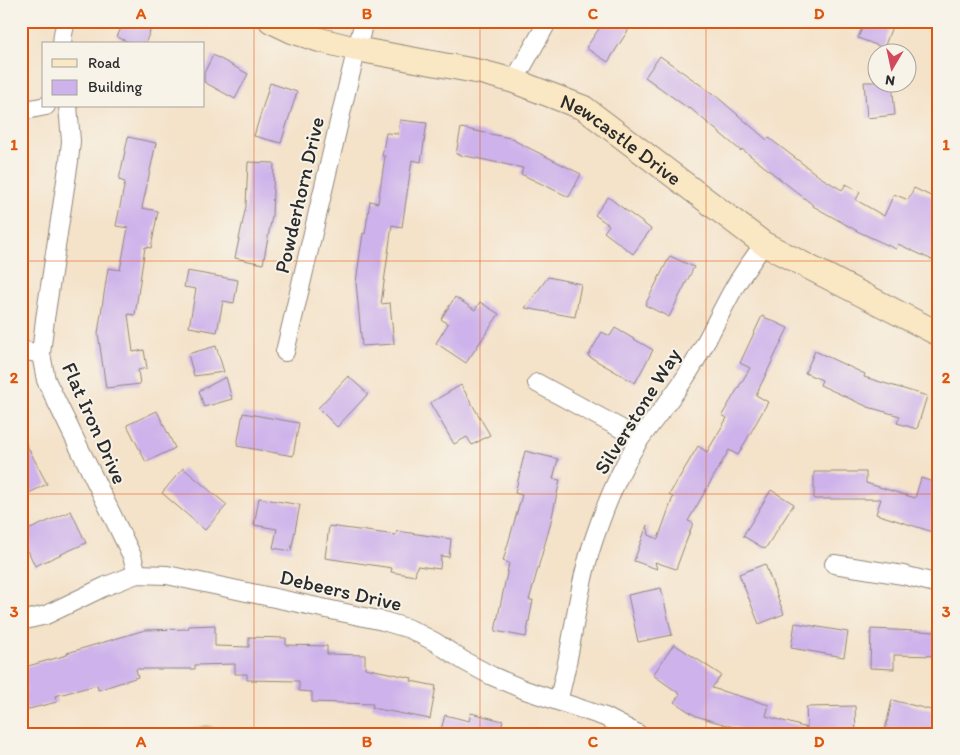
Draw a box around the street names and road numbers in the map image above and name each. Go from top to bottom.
street label: Newcastle Drive [557,88,687,190]
street label: Powderhorn Drive [269,114,329,276]
street label: Silverstone Way [588,343,686,479]
street label: Flat Iron Drive [57,358,133,488]
street label: Debeers Drive [278,564,404,616]

